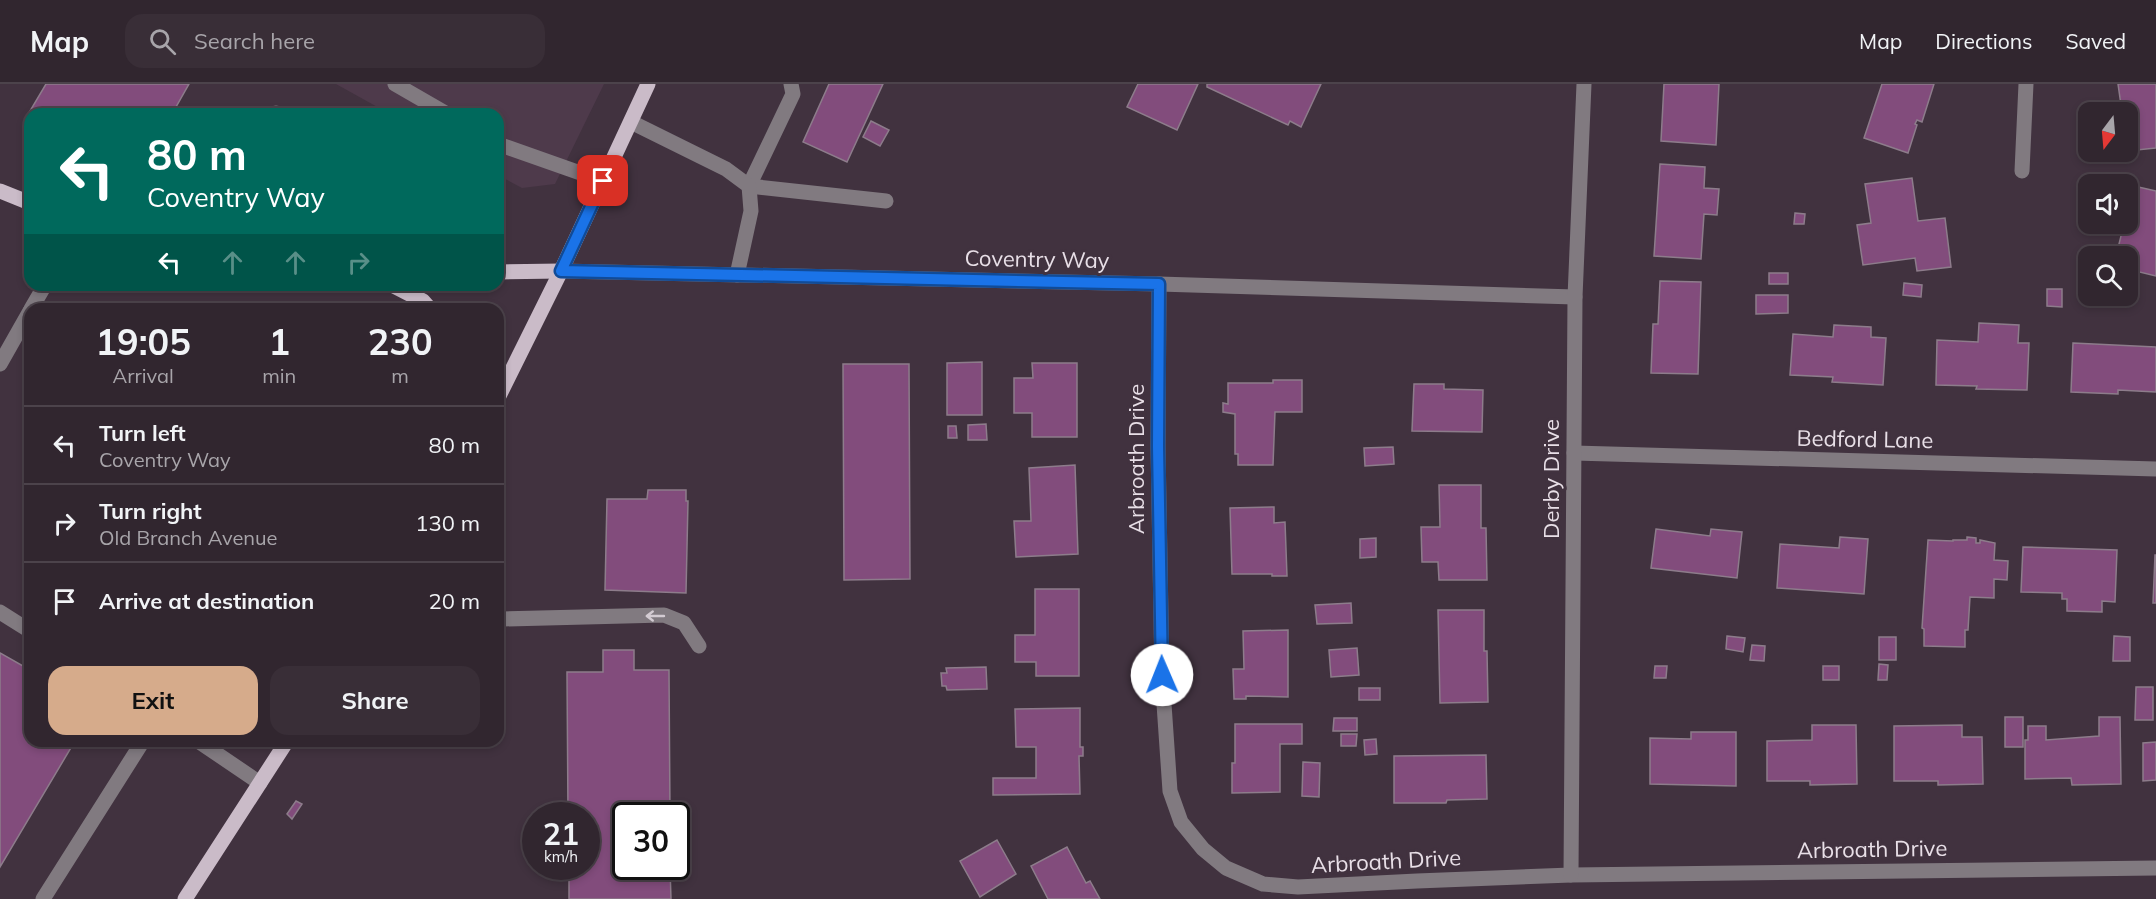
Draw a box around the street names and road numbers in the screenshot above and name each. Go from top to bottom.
street label: Coventry Way [964,244,1110,274]
street label: Arbroath Drive [1122,384,1150,534]
street label: Derby Drive [1537,419,1565,539]
street label: Bedford Lane [1796,424,1934,454]
street label: Arbroath Drive [1797,834,1947,864]
street label: Arbroath Drive [1310,843,1462,879]

